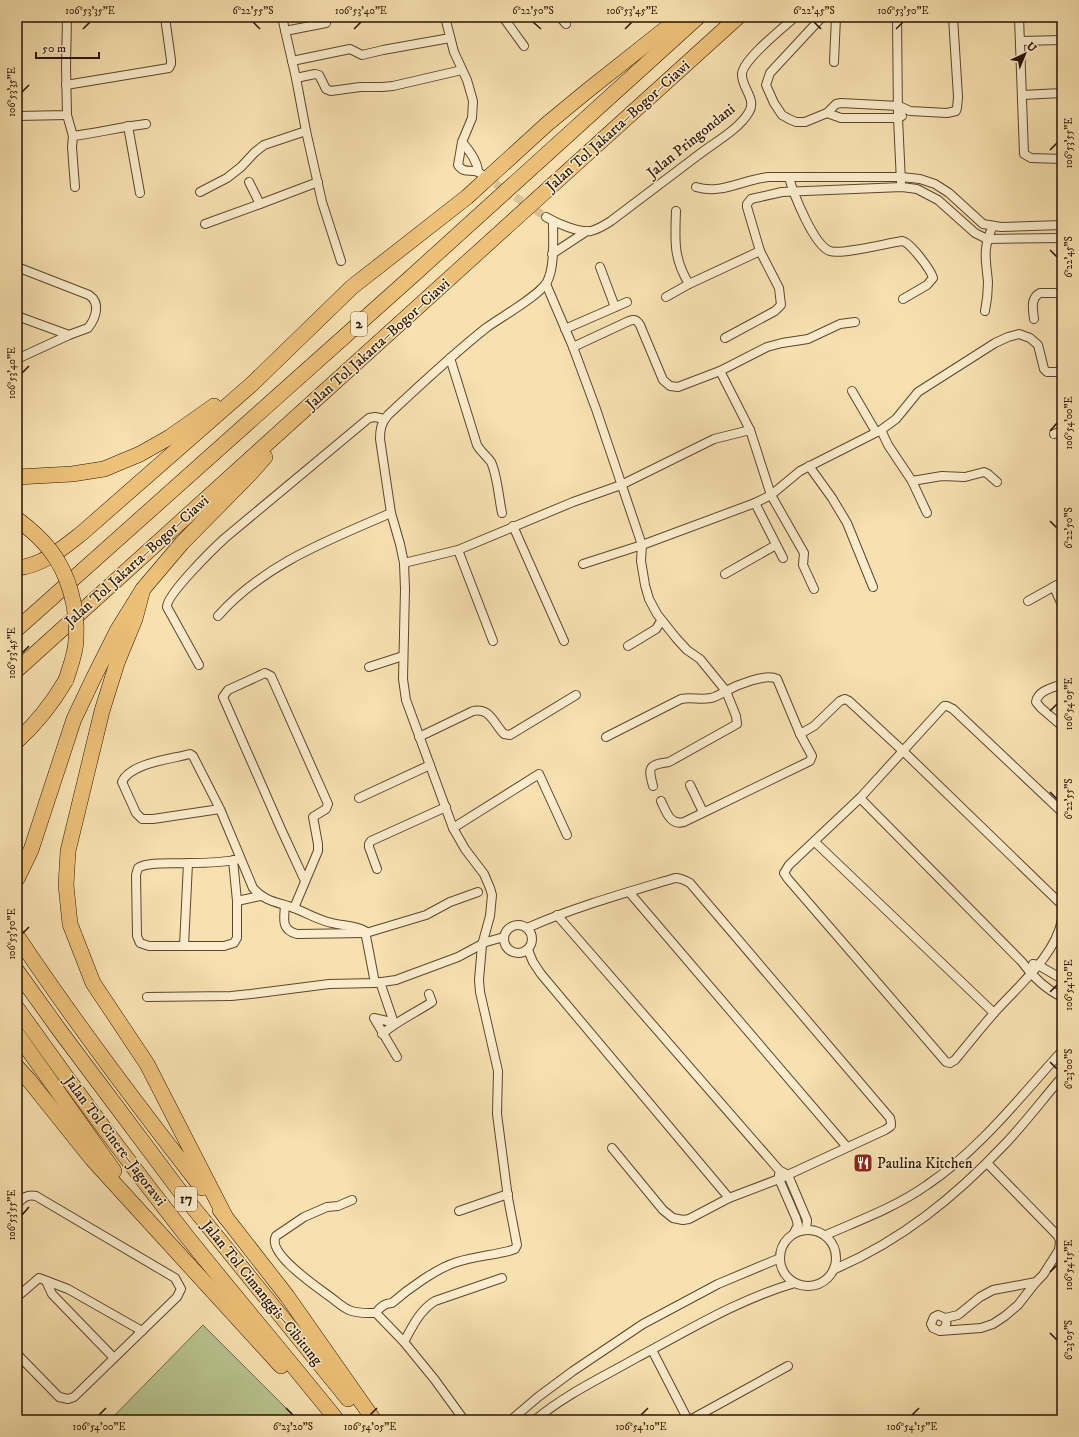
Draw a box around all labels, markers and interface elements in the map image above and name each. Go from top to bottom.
text: 106°53'35"E [65,5,115,17]
text: 6°22'55"S [233,5,273,17]
text: 106°53'40"E [335,5,387,17]
text: 6°22'50"S [512,5,554,17]
text: 106°53'45"E [606,5,658,17]
text: 6°22'45"S [793,5,835,17]
text: 106°53'50"E [877,5,929,17]
scale bar [36,34,99,60]
north arrow [1005,34,1045,74]
text: U [1023,40,1040,56]
text: 50 m [42,41,66,56]
street label: Jalan Tol Jakarta–Bogor–Ciawi [540,56,694,197]
text: 106°53'35"E [6,67,18,117]
street label: Jalan Pringondani [642,100,739,184]
text: 106°53'55"E [1063,118,1075,168]
text: 6°22'45"S [1063,236,1075,278]
street label: Jalan Tol Jakarta–Bogor–Ciawi [300,274,454,415]
road number: 2 [351,312,367,336]
text: 106°53'40"E [6,347,18,399]
text: 106°54'00"E [1063,397,1075,449]
street label: Jalan Tol Jakarta–Bogor–Ciawi [59,491,213,632]
text: 6°22'50"S [1063,507,1075,549]
text: 106°53'45"E [6,627,18,679]
text: 106°54'05"E [1063,678,1075,730]
text: 6°22'55"S [1063,779,1075,819]
text: 106°53'50"E [6,908,18,960]
text: 106°54'10"E [1063,959,1075,1011]
text: 6°23'00"S [1063,1049,1075,1089]
street label: Jalan Tol Cinere–Jagorawi [59,1071,170,1210]
restaurant icon: Paulina Kitchen [852,1152,874,1174]
place label: Paulina Kitchen [877,1154,973,1173]
road number: 17 [175,1187,197,1211]
text: 106°53'55"E [6,1190,18,1240]
street label: Jalan Tol Cimanggis–Cibitung [196,1215,327,1370]
text: 106°54'15"E [1063,1240,1075,1290]
text: 6°23'05"S [1063,1320,1075,1360]
text: 106°54'00"E [73,1421,125,1433]
text: 6°23'20"S [273,1421,313,1433]
text: 106°54'05"E [344,1421,396,1433]
text: 106°54'10"E [615,1421,667,1433]
text: 106°54'15"E [887,1421,937,1433]

